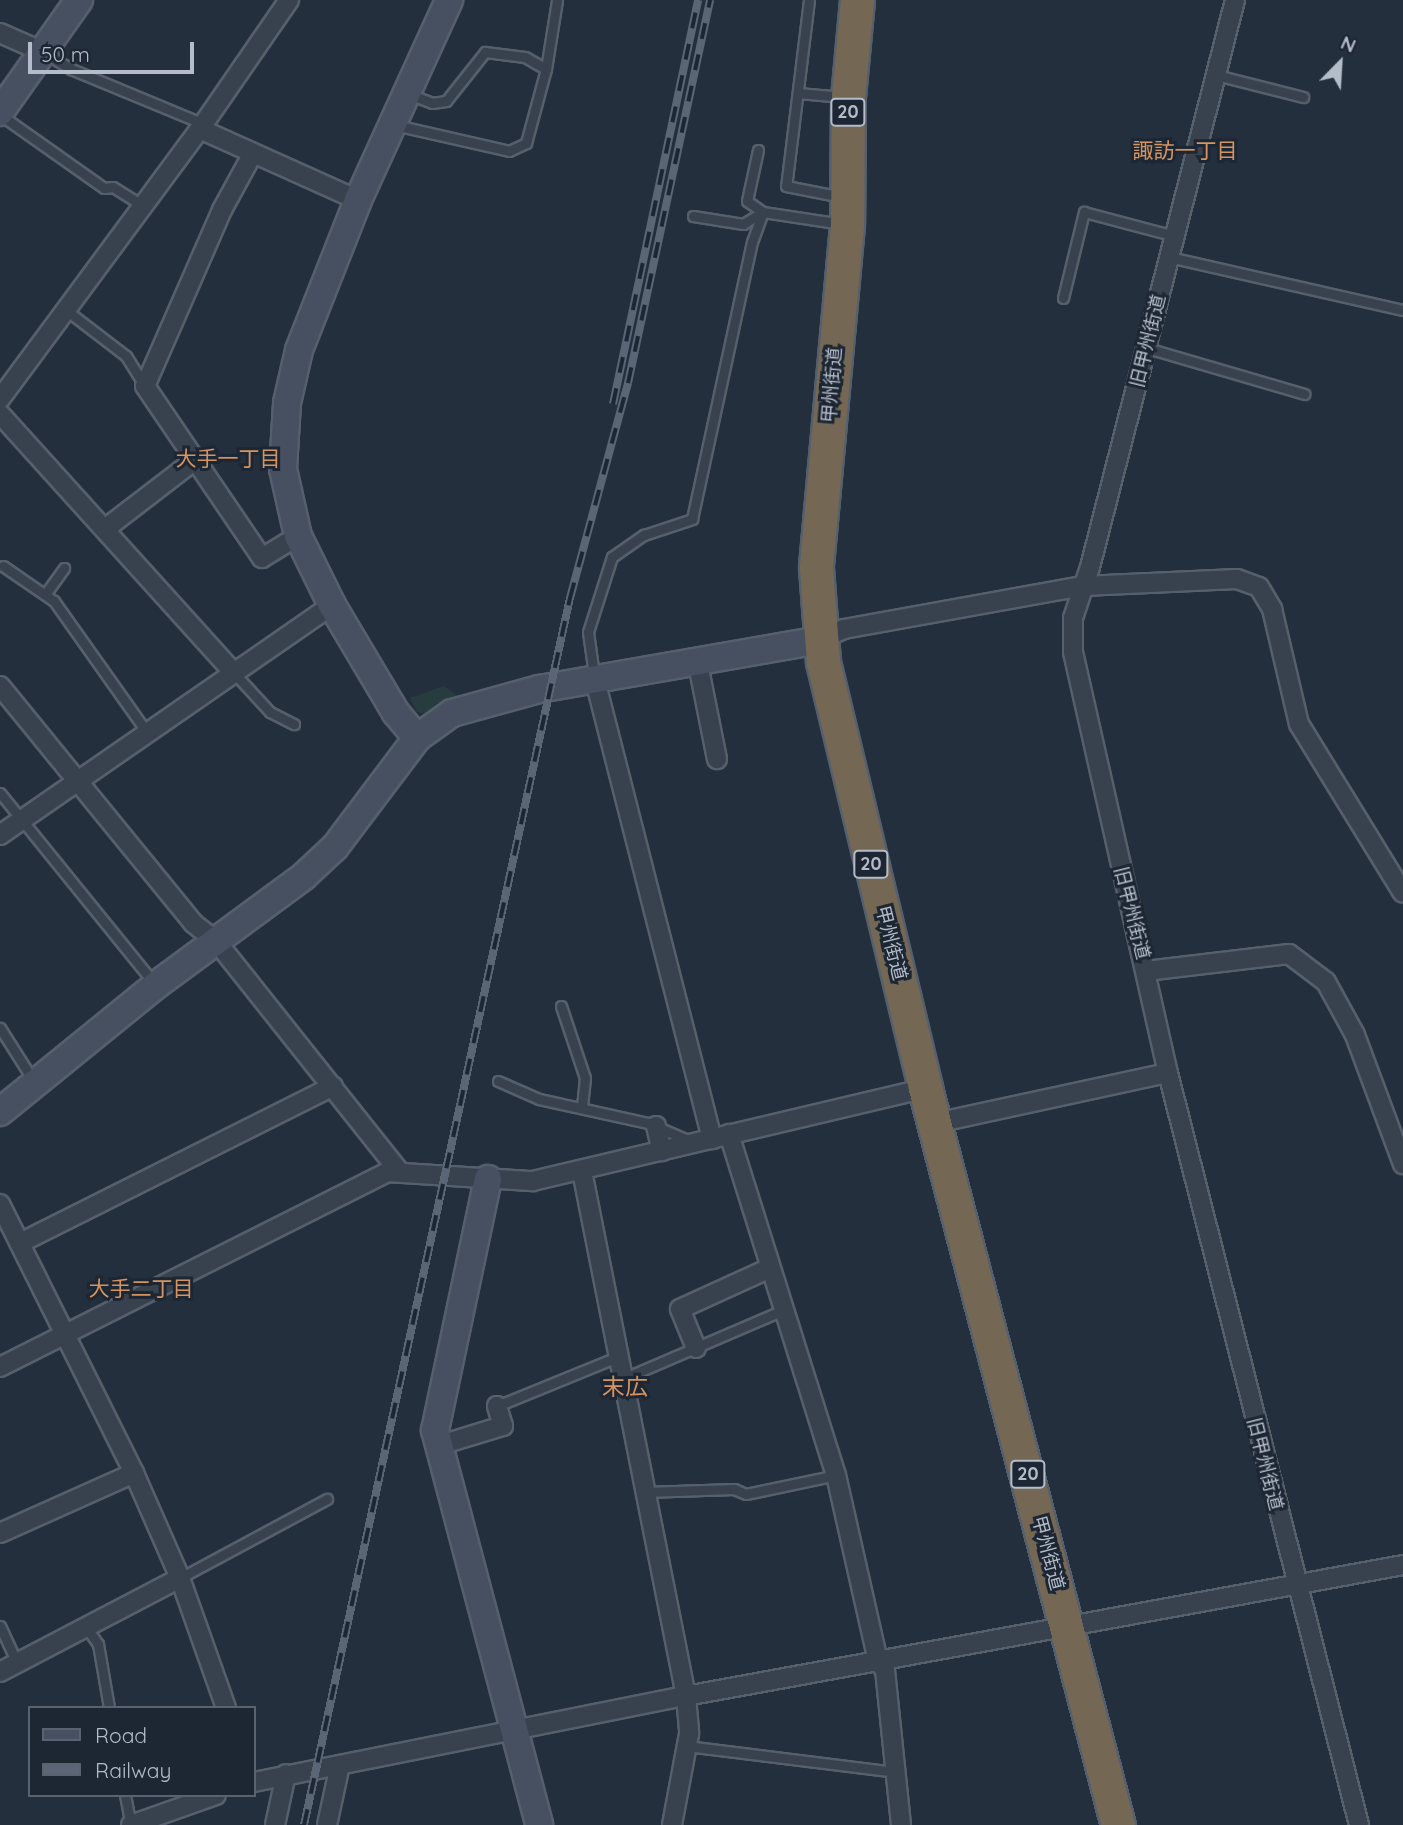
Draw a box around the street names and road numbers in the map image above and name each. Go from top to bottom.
road number: 20 [829,98,867,127]
street label: 旧甲州街道 [1125,292,1171,390]
street label: 甲州街道 [817,346,847,424]
road number: 20 [852,850,890,878]
street label: 旧甲州街道 [1109,864,1155,962]
street label: 甲州街道 [871,903,911,983]
street label: 旧甲州街道 [1242,1415,1288,1513]
road number: 20 [1009,1460,1047,1489]
street label: 甲州街道 [1027,1513,1069,1593]

